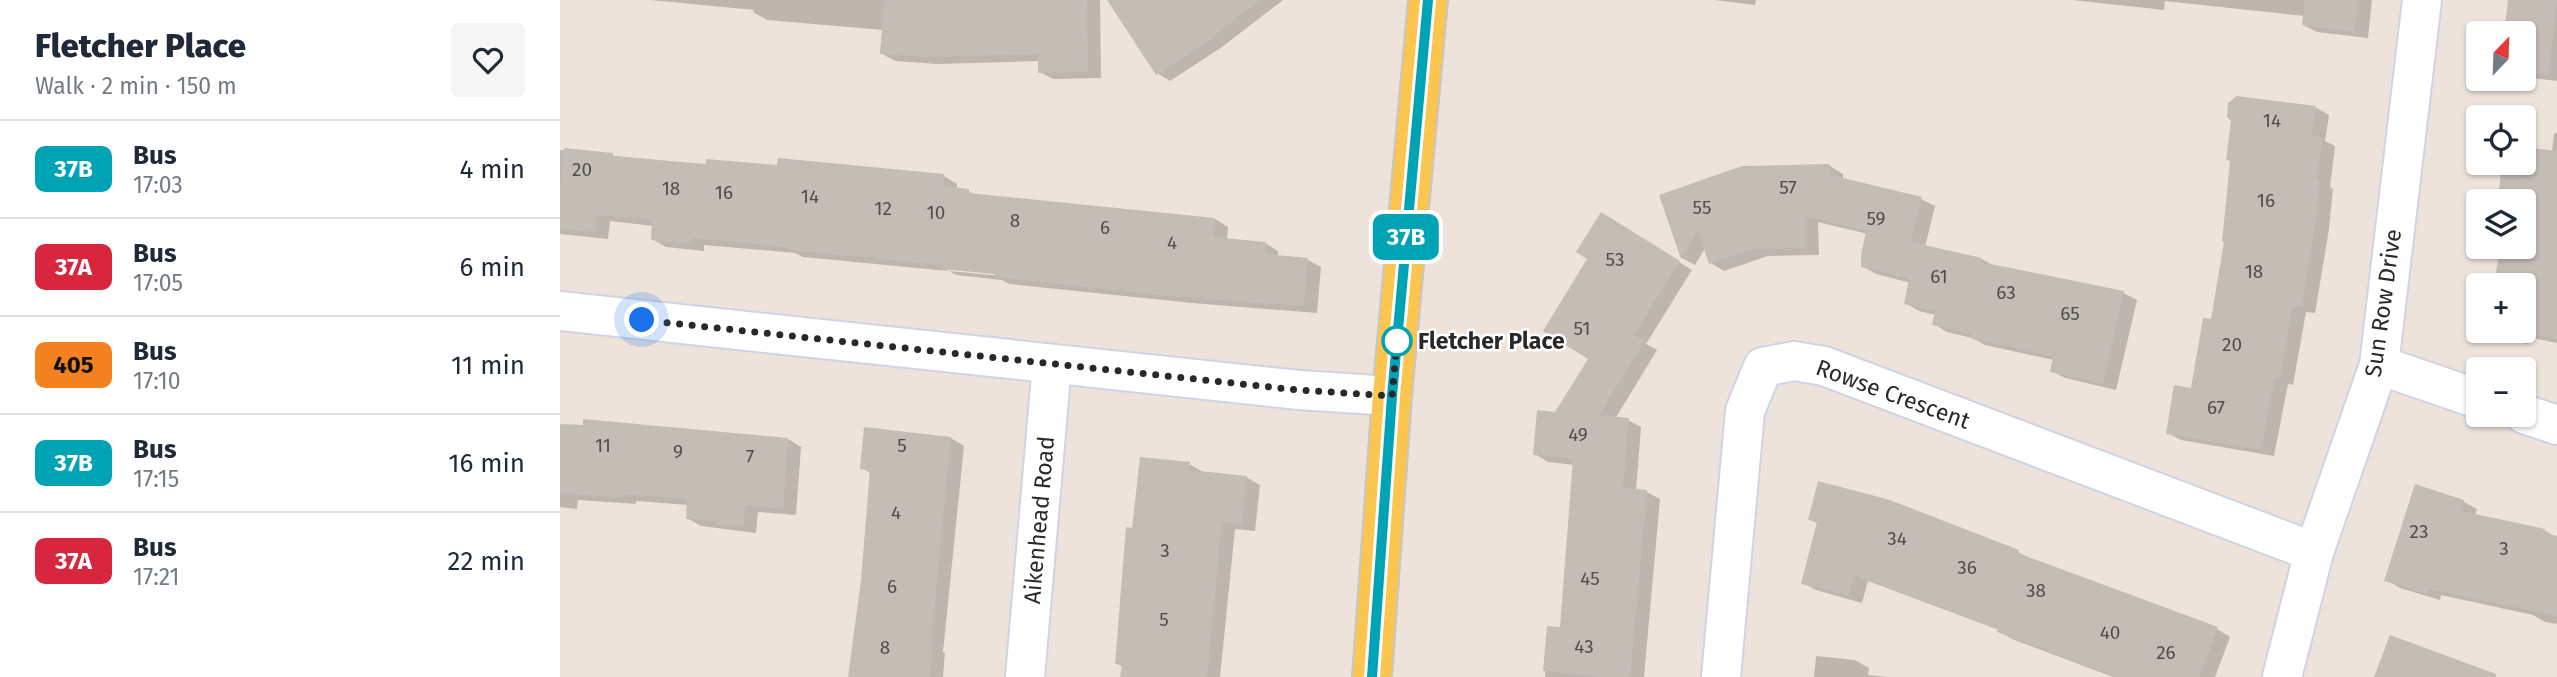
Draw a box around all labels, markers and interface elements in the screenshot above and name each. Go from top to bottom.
north arrow [2466,21,2536,91]
map controls [2466,21,2536,427]
button: heart [451,23,525,97]
text: Fletcher Place [35,26,246,66]
text: Walk · 2 min · 150 m [35,72,237,100]
button: locate [2466,105,2536,175]
house number: 14 [2263,109,2281,132]
text: Bus [133,140,176,171]
text: 4 min [459,154,525,185]
text: 37B [54,155,93,183]
house number: 20 [572,158,592,181]
text: 17:03 [133,171,183,199]
house number: 57 [1779,176,1797,199]
house number: 18 [662,177,680,200]
house number: 16 [715,181,733,204]
house number: 14 [801,185,819,208]
house number: 16 [2257,189,2275,212]
button: layers [2466,189,2536,259]
house number: 55 [1693,196,1711,219]
house number: 12 [874,197,892,220]
house number: 10 [927,201,945,224]
house number: 59 [1866,207,1886,230]
house number: 8 [1010,209,1020,232]
line badge: 37B [1366,214,1446,260]
house number: 6 [1100,216,1110,239]
text: 37B [1387,223,1425,251]
street label: Sun Row Drive [2359,227,2407,379]
house number: 4 [1167,231,1177,254]
text: Bus [133,238,176,269]
house number: 53 [1606,248,1624,271]
text: 6 min [459,252,525,283]
text: 37A [55,253,92,281]
house number: 18 [2245,260,2263,283]
house number: 61 [1930,265,1948,288]
text: 17:05 [133,269,183,297]
button: + [2466,273,2536,343]
house number: 63 [1996,281,2016,304]
your location [624,302,659,337]
house number: 65 [2060,302,2080,325]
house number: 51 [1574,317,1590,340]
marker: Fletcher Place [1382,326,1412,356]
place label: Fletcher Place [1418,327,1565,355]
house number: 20 [2222,333,2242,356]
text: Bus [133,336,176,367]
text: 11 min [451,350,525,381]
text: 405 [53,351,94,379]
street label: Rowse Crescent [1812,353,1974,435]
button: − [2466,357,2536,427]
text: 17:10 [133,367,181,395]
house number: 67 [2207,396,2225,419]
house number: 49 [1568,423,1588,446]
text: Bus [133,434,176,465]
house number: 11 [595,434,611,457]
house number: 5 [897,434,907,457]
street label: Aikenhead Road [1018,435,1060,605]
house number: 9 [673,440,683,463]
house number: 7 [746,445,754,468]
text: 16 min [448,448,525,479]
text: 37B [54,449,93,477]
text: 17:15 [133,465,179,493]
house number: 4 [891,501,901,524]
house number: 23 [2410,520,2428,543]
house number: 34 [1887,527,1907,550]
text: Bus [133,532,176,563]
house number: 3 [2499,537,2509,560]
house number: 3 [1160,539,1170,562]
text: 22 min [448,546,525,577]
text: 37A [55,547,92,575]
house number: 36 [1957,556,1977,579]
text: 17:21 [133,563,179,591]
house number: 45 [1580,567,1600,590]
house number: 6 [887,575,897,598]
house number: 38 [2026,579,2046,602]
house number: 5 [1159,608,1169,631]
house number: 40 [2100,621,2120,644]
house number: 43 [1574,635,1594,658]
house number: 8 [880,636,890,659]
house number: 26 [2156,641,2176,664]

